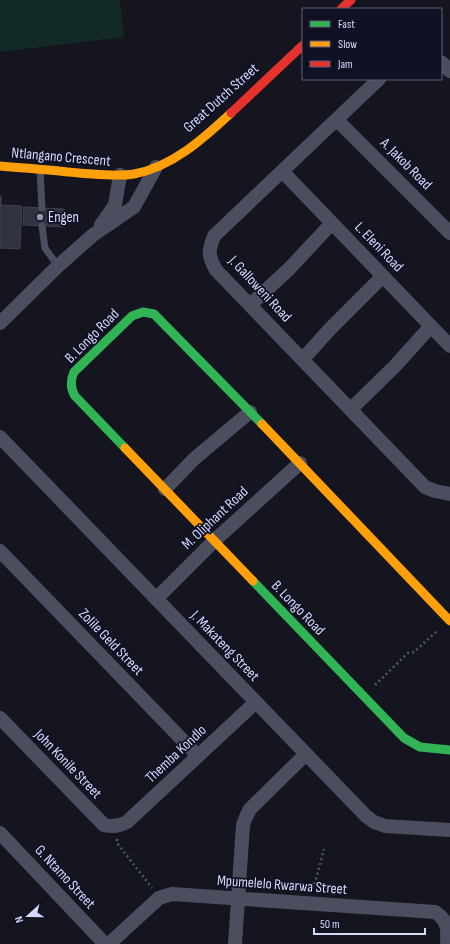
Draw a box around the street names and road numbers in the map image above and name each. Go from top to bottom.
street label: Great Dutch Street [179,59,263,137]
street label: A. Jakob Road [375,133,436,194]
street label: Ntlangano Crescent [11,143,112,171]
street label: L. Eleni Road [351,218,407,276]
street label: J. Galloweni Road [224,251,296,326]
street label: B. Longo Road [61,305,123,367]
street label: M. Oliphant Road [178,482,252,554]
street label: B. Longo Road [267,576,329,640]
street label: Zolile Geld Street [74,605,148,680]
street label: J. Makateng Street [186,606,264,686]
street label: Themba Kondlo [141,721,211,787]
street label: John Konile Street [29,725,106,803]
street label: G. Ntamo Street [31,841,100,913]
street label: Mpumelelo Rwarwa Street [216,871,348,899]

